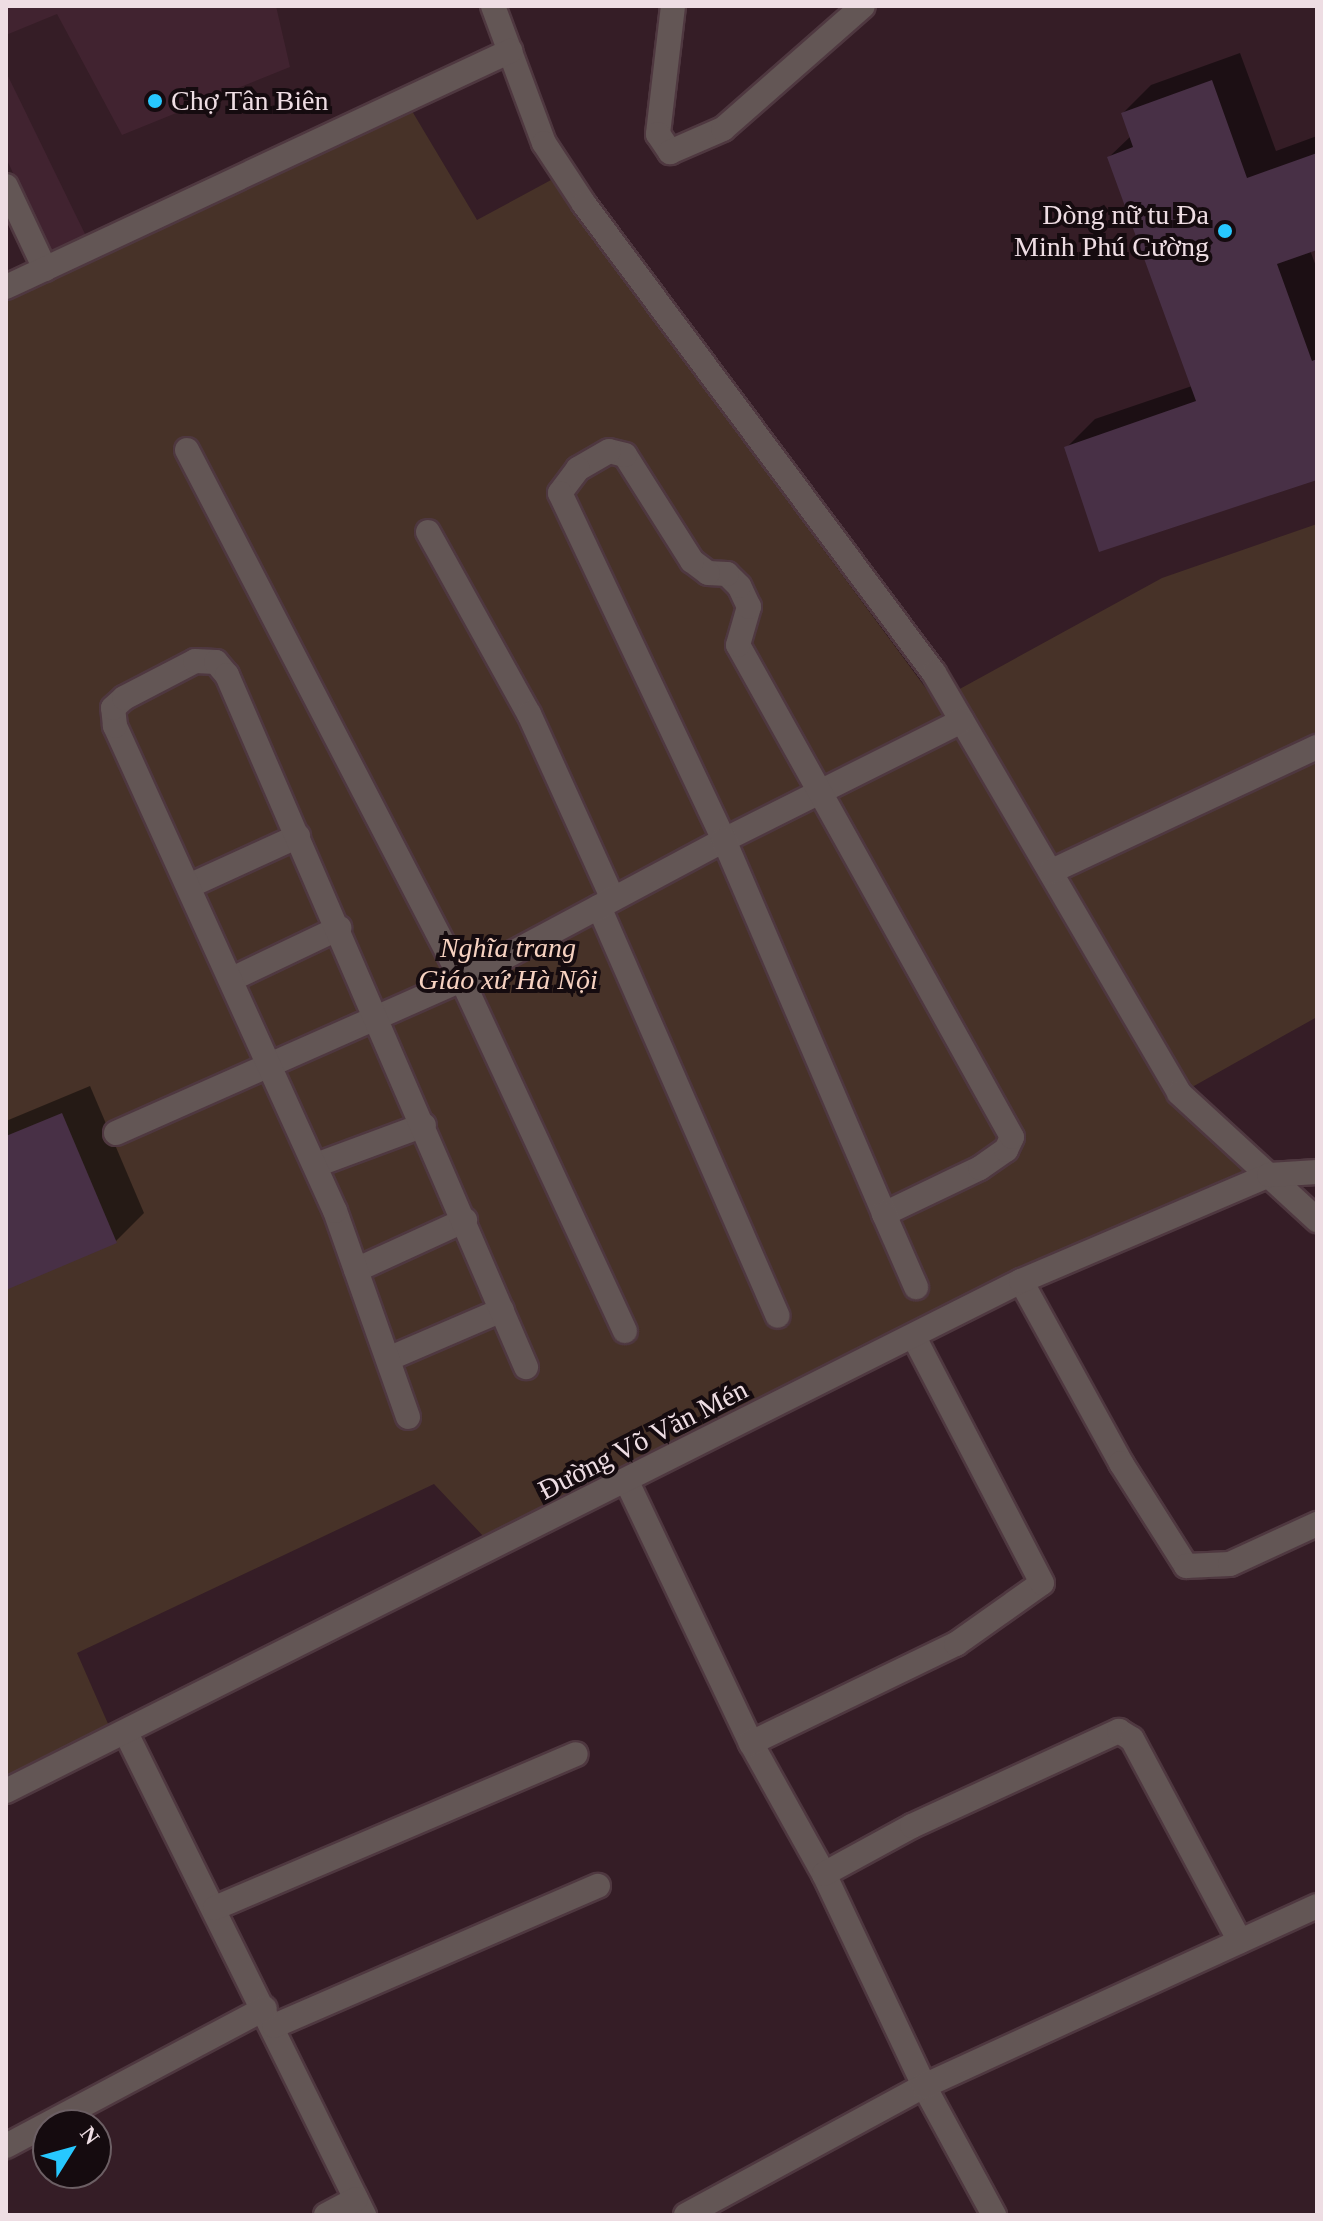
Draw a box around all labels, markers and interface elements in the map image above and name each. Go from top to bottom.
place label: Chợ Tân Biên [171,84,329,118]
marker: Chợ Tân Biên [146,92,164,110]
place label: Dòng nữ tu Đa Minh Phú Cường [1014,198,1209,264]
marker: Dòng nữ tu Đa Minh Phú Cường [1216,222,1234,240]
park label: Nghĩa trang Giáo xứ Hà Nội [418,931,598,997]
street label: Đường Võ Văn Mén [532,1373,754,1507]
north arrow [32,2109,112,2189]
text: N [75,2122,105,2149]

